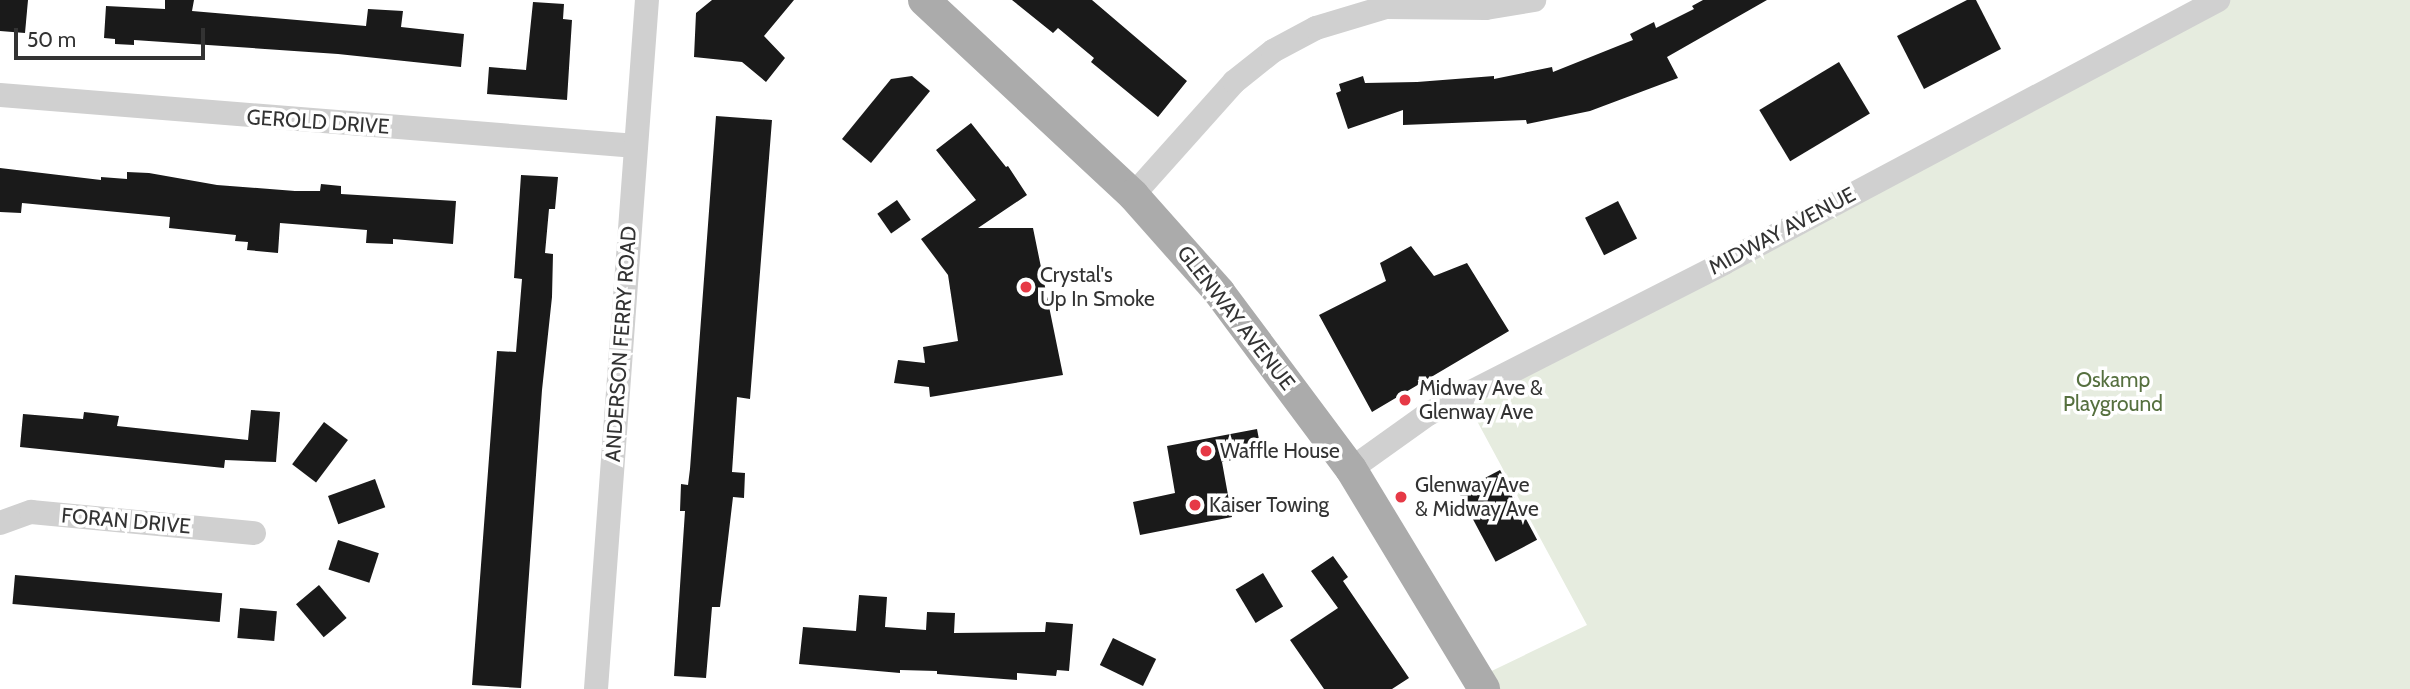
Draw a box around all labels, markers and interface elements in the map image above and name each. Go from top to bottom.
scale bar [18,14,208,58]
text: 50 m [27,27,76,52]
street label: GEROLD DRIVE [246,104,390,140]
street label: MIDWAY AVENUE [1704,182,1860,280]
street label: ANDERSON FERRY ROAD [600,225,642,463]
street label: GLENWAY AVENUE [1172,241,1300,395]
place label: Crystal's Up In Smoke [1040,262,1155,312]
marker: Crystal's Up In Smoke [1018,279,1034,295]
park label: Oskamp Playground [2063,367,2163,417]
place label: Midway Ave & Glenway Ave [1419,375,1543,425]
marker: Midway Ave & Glenway Ave [1397,392,1413,408]
place label: Waffle House [1220,438,1340,464]
marker: Waffle House [1198,443,1214,459]
place label: Glenway Ave & Midway Ave [1415,472,1539,522]
marker: Glenway Ave & Midway Ave [1393,489,1409,505]
place label: Kaiser Towing [1209,492,1329,518]
marker: Kaiser Towing [1187,497,1203,513]
street label: FORAN DRIVE [60,503,192,539]

